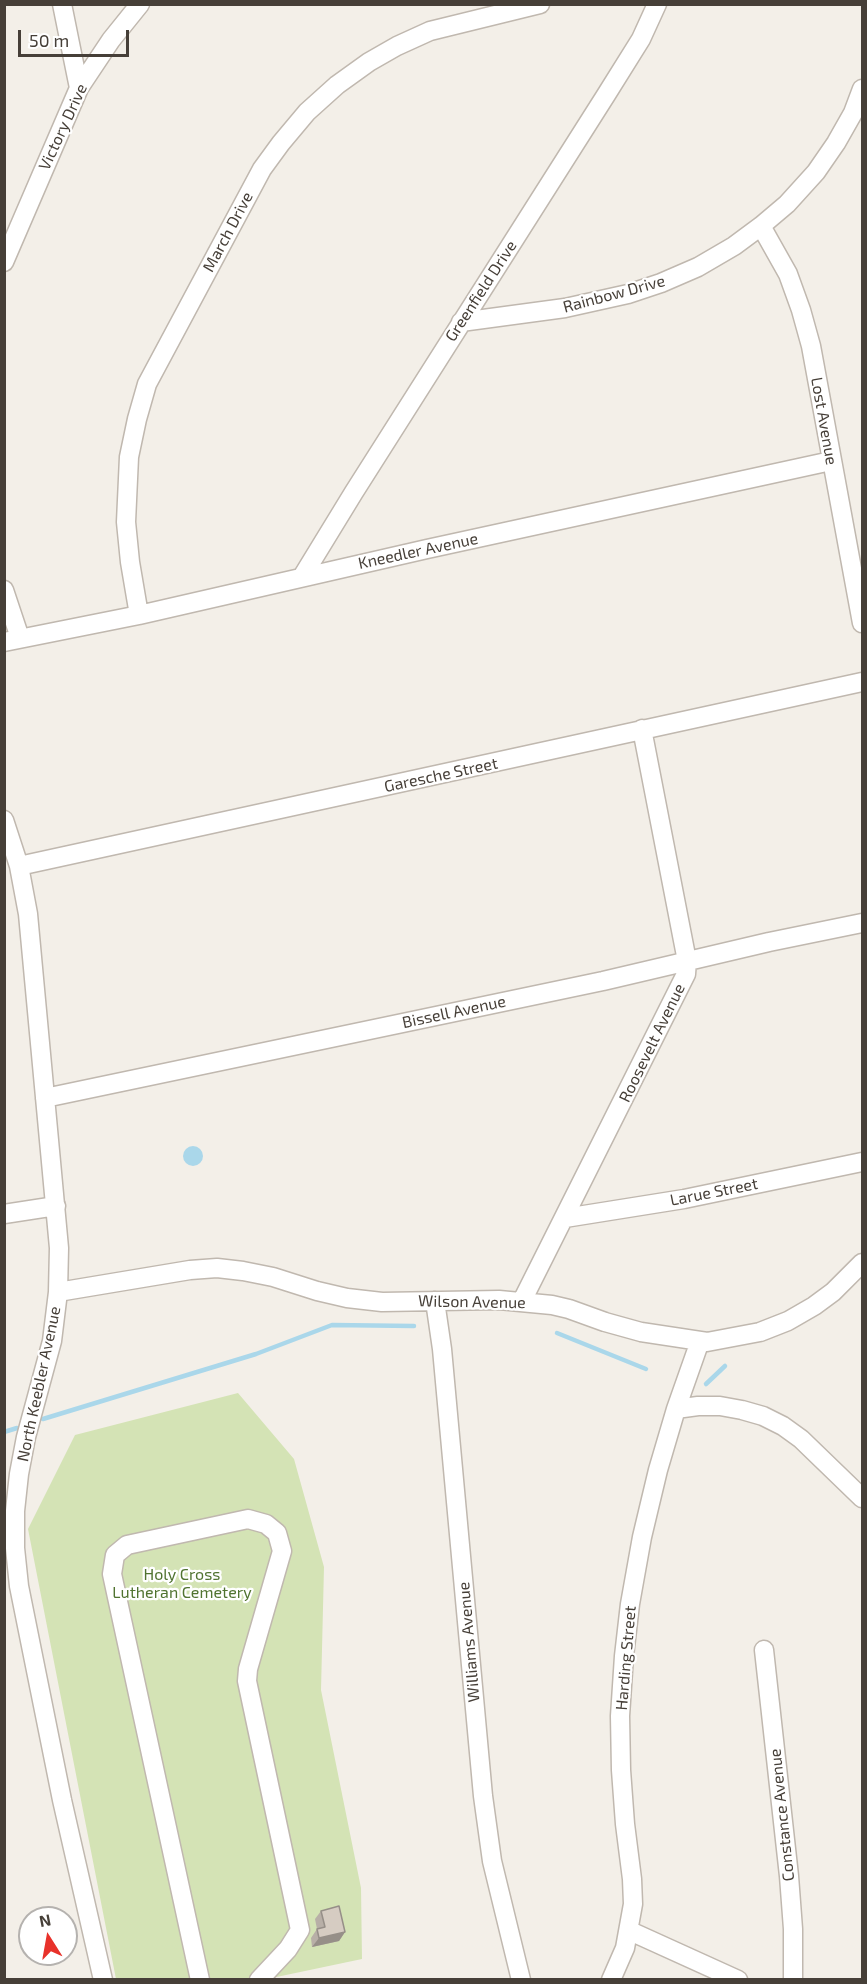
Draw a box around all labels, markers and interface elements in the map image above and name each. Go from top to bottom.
scale bar [21,18,132,56]
text: 50 m [29,29,69,51]
street label: Victory Drive [35,81,91,173]
street label: March Drive [199,189,257,275]
street label: Greenfield Drive [441,237,521,345]
street label: Rainbow Drive [561,271,667,317]
street label: Lost Avenue [807,376,841,466]
street label: Kneedler Avenue [356,529,480,573]
street label: Garesche Street [383,754,499,796]
street label: Roosevelt Avenue [615,981,689,1105]
street label: Bissell Avenue [400,992,508,1032]
street label: Larue Street [668,1174,760,1210]
street label: Wilson Avenue [418,1291,526,1313]
street label: North Keebler Avenue [13,1305,65,1463]
park label: Holy Cross Lutheran Cemetery [112,1565,252,1603]
street label: Williams Avenue [454,1581,484,1703]
street label: Harding Street [612,1605,640,1711]
street label: Constance Avenue [765,1748,799,1882]
north arrow [18,1906,78,1966]
text: N [37,1909,52,1930]

